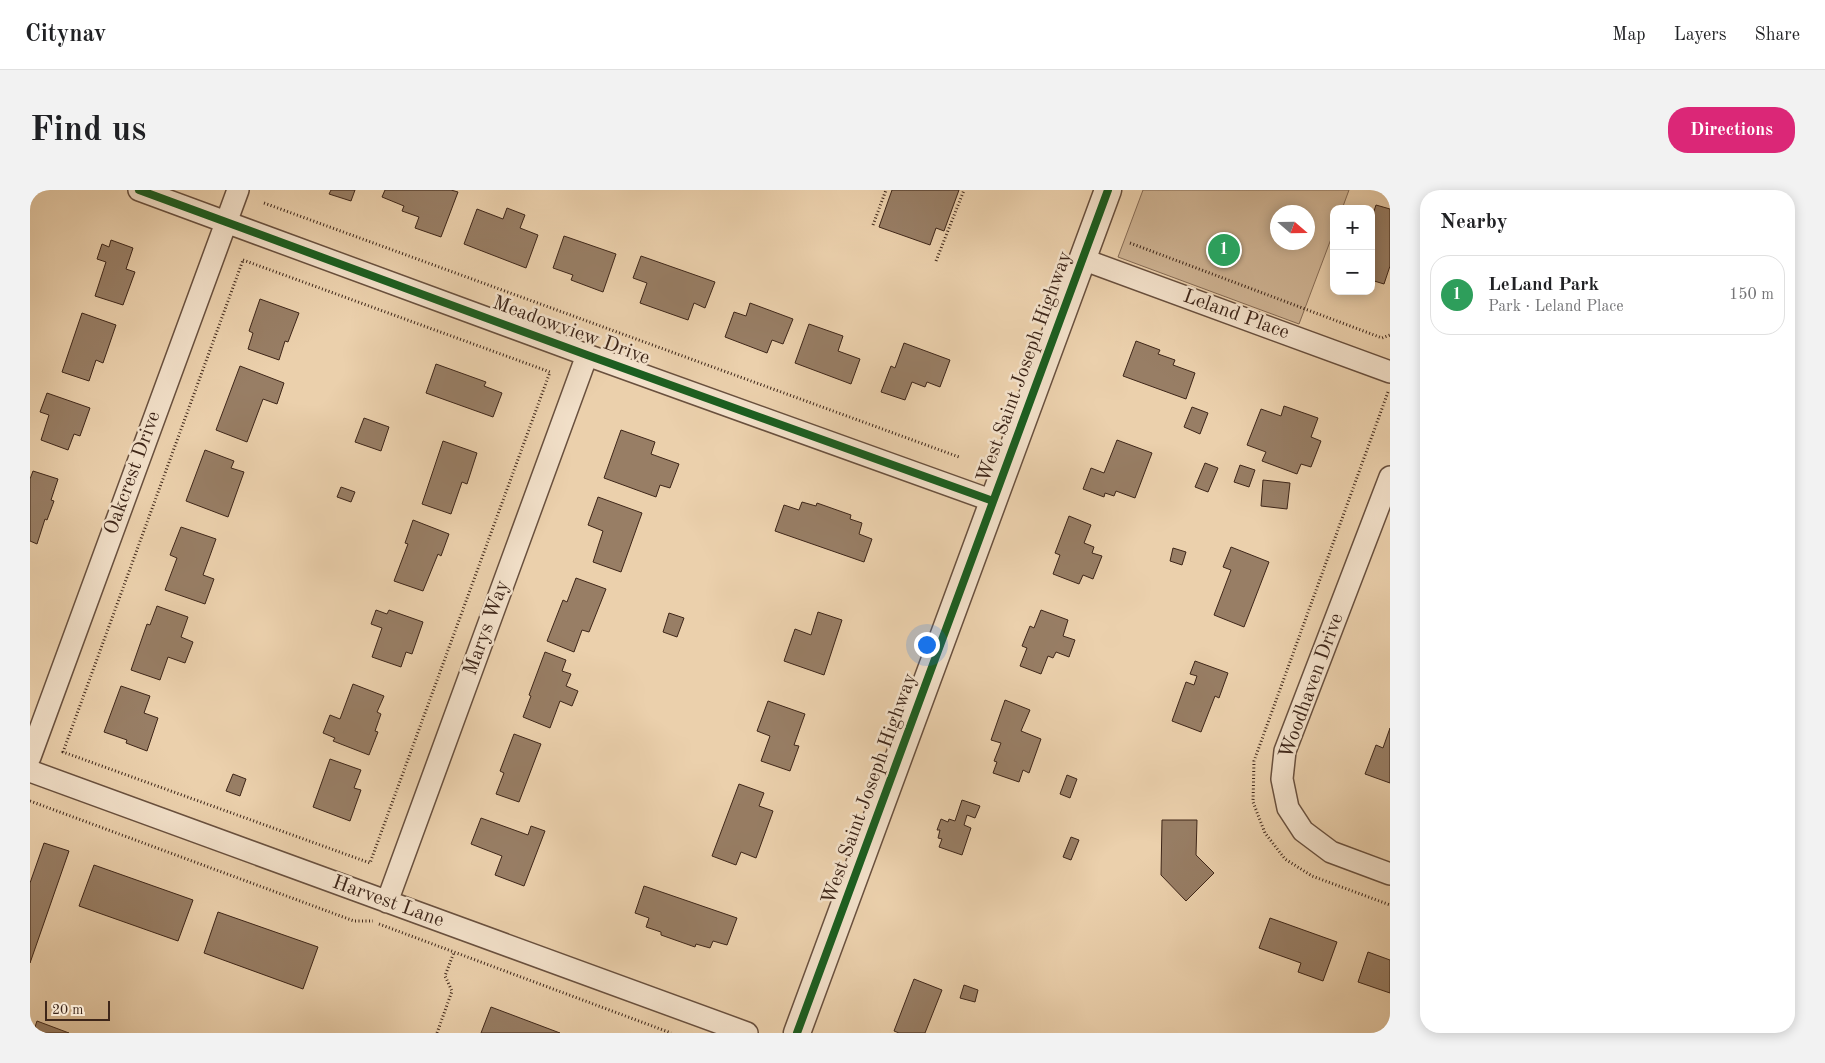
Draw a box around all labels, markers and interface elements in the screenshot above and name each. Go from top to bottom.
text: Citynav [25,23,106,47]
text: Map [1612,26,1646,44]
text: Layers [1674,26,1726,44]
text: Share [1754,26,1800,44]
button: Directions [1668,107,1795,153]
text: Find us [30,113,146,148]
north arrow [1270,205,1315,250]
map controls [1330,205,1375,295]
button: + [1330,205,1375,250]
text: Nearby [1440,212,1508,233]
pin: 1 [1208,231,1240,269]
street label: West Saint Joseph Highway [974,248,1076,485]
button: − [1330,250,1375,295]
text: LeLand Park [1488,276,1599,295]
street label: Leland Place [1180,287,1292,343]
text: 1 [1452,287,1462,303]
text: 150 m [1729,287,1774,303]
street label: Meadowview Drive [490,293,652,369]
text: Park · Leland Place [1488,299,1624,315]
street label: Oakcrest Drive [101,409,165,537]
street label: Marys Way [461,577,514,678]
street label: Woodhaven Drive [1276,611,1348,761]
your location [914,632,940,658]
street label: West Saint Joseph Highway [819,670,921,907]
street label: Harvest Lane [329,873,447,931]
scale bar [45,998,110,1021]
text: 20 m [52,1003,83,1017]

